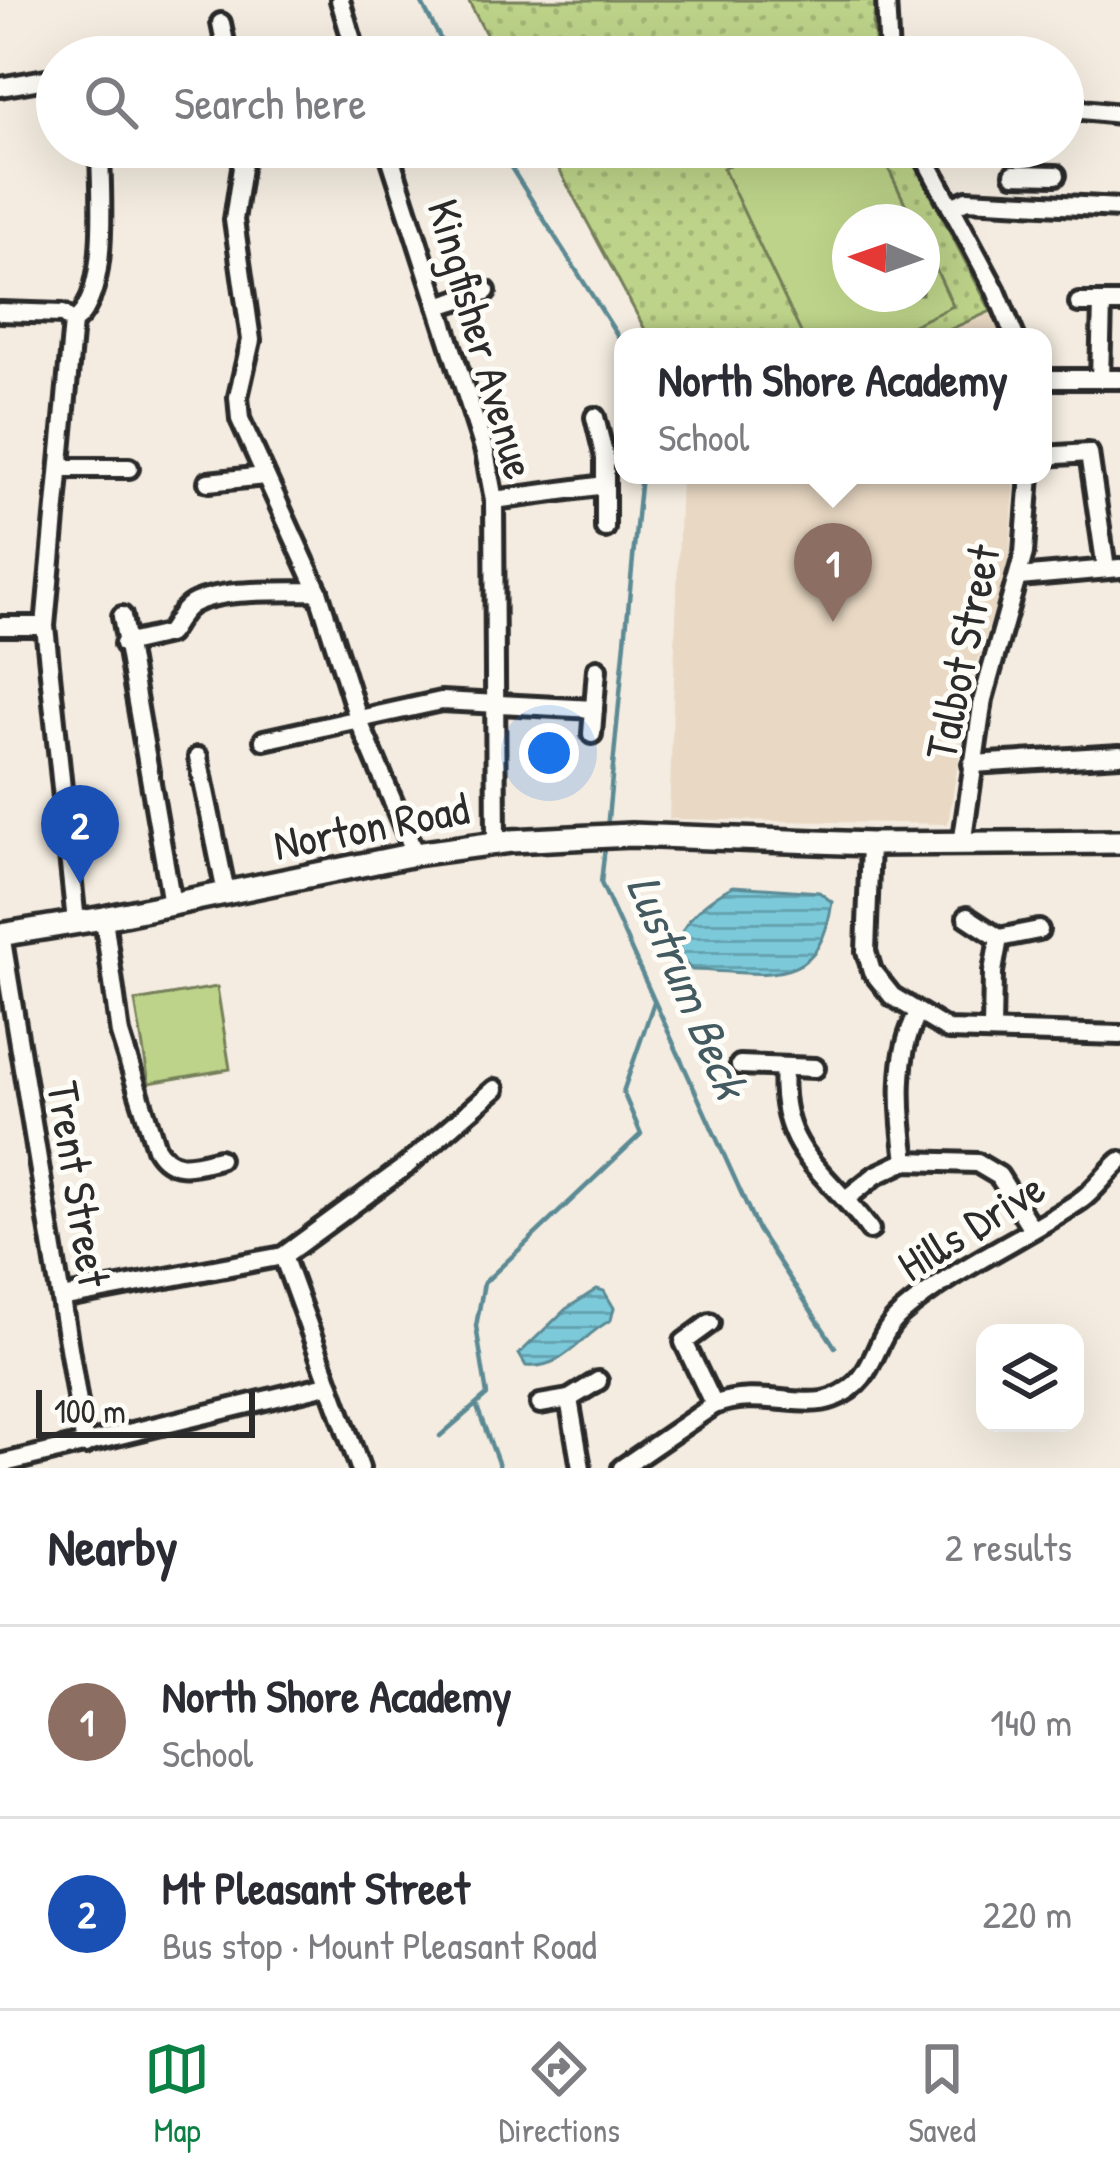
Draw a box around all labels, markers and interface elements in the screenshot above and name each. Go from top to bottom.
search box [36,36,1084,168]
icon: search [78,69,144,135]
text: Search here [174,72,366,133]
street label: Kingfisher Avenue [413,192,552,486]
north arrow [832,204,940,312]
popup [614,328,1052,484]
text: North Shore Academy [658,349,1008,410]
text: School [658,410,749,463]
pin: 1 [794,523,872,622]
street label: Talbot Street [909,538,1014,765]
your location [519,723,579,783]
street label: Norton Road [268,777,474,874]
pin: 2 [41,785,119,884]
water label: Lustrum Beck [613,865,766,1111]
street label: Trent Street [33,1077,126,1292]
street label: Hills Drive [885,1157,1056,1295]
map controls [976,1324,1084,1432]
button: layers [976,1324,1084,1432]
scale bar [36,1384,255,1437]
text: 100 m [54,1389,126,1433]
text: Nearby [48,1512,178,1581]
text: 2 results [945,1520,1072,1573]
text: North Shore Academy [162,1665,512,1726]
text: 1 [80,1695,94,1748]
text: 140 m [990,1695,1072,1748]
text: School [162,1726,253,1779]
text: Mt Pleasant Street [162,1857,470,1918]
text: 2 [78,1887,96,1940]
text: 220 m [983,1887,1072,1940]
text: Bus stop · Mount Pleasant Road [162,1918,597,1971]
tab: Map [144,2036,210,2152]
tab: Directions [499,2036,620,2152]
tab: Saved [908,2036,976,2152]

